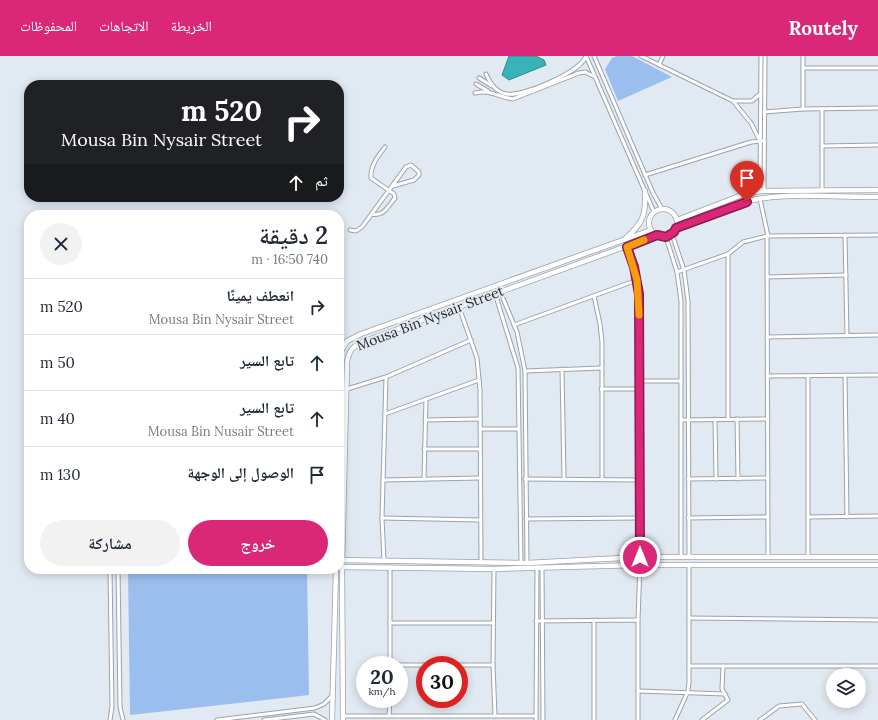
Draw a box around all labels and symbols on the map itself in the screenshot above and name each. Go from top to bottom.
pin [730,161,764,202]
street label: Mousa Bin Nysair Street [354,281,507,354]
position arrow [619,536,661,578]
speed limit sign: 30 [416,656,468,708]

